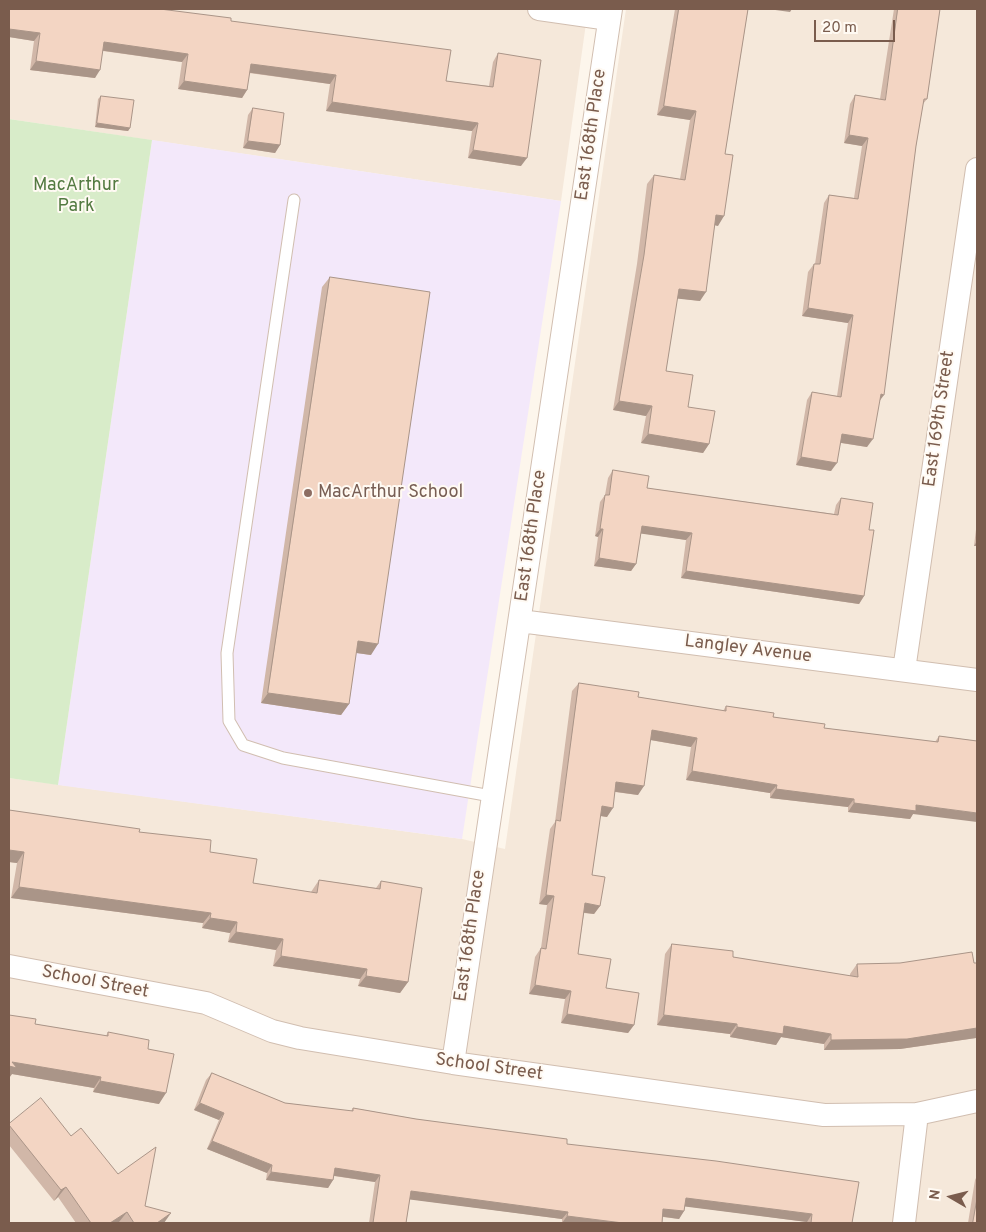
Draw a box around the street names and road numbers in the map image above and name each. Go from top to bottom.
street label: East 168th Place [572,68,612,202]
street label: East 169th Street [920,349,960,489]
street label: East 168th Place [512,469,552,603]
street label: Langley Avenue [683,631,813,669]
street label: East 168th Place [451,869,491,1003]
street label: School Street [40,962,150,1004]
street label: School Street [434,1050,544,1086]

